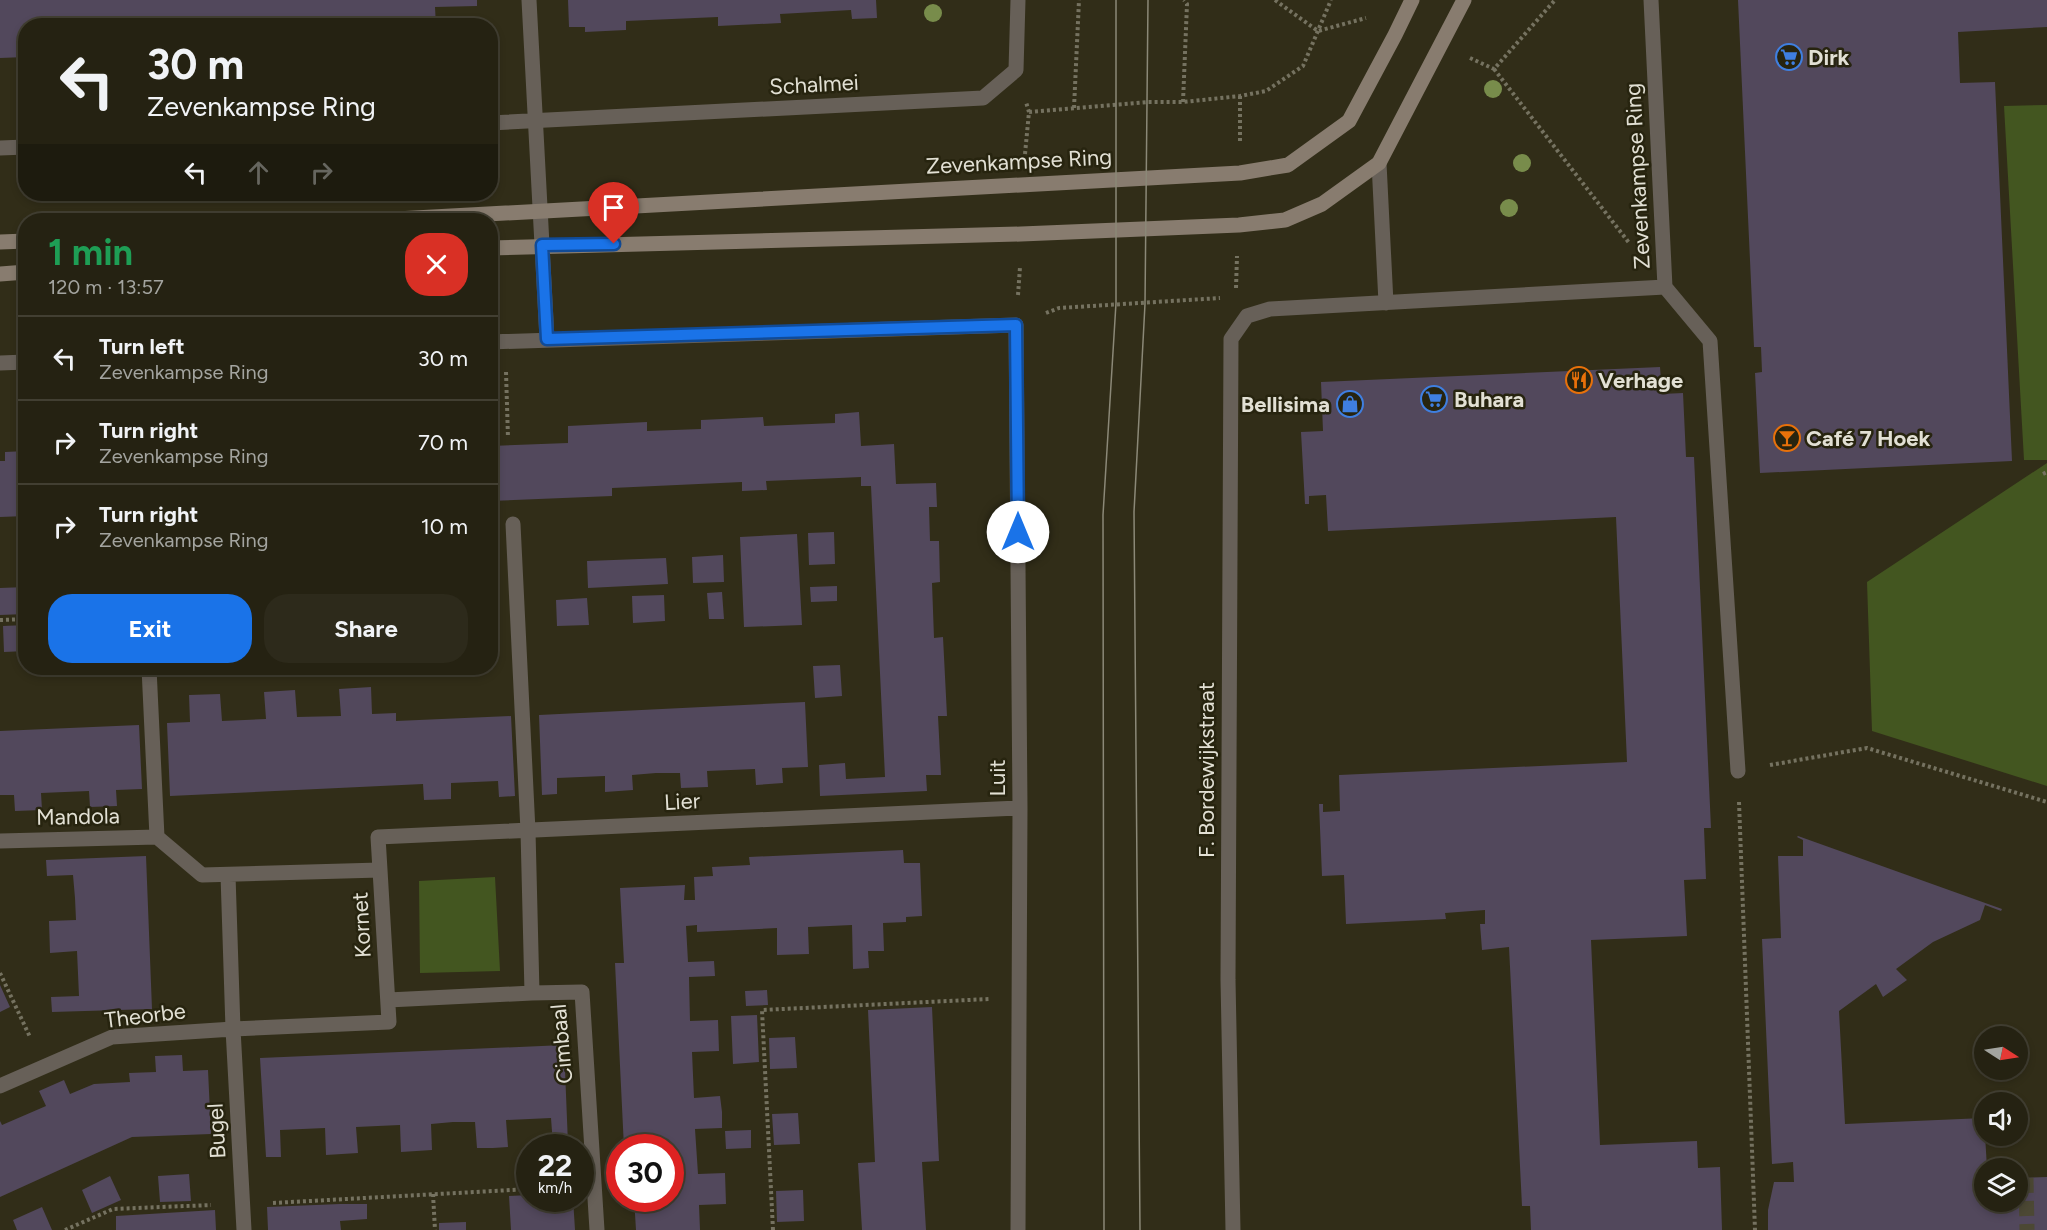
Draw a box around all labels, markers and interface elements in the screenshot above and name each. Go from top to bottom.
text: 30 m [147,39,244,90]
icon: left [48,42,126,120]
supermarket icon: Dirk [1774,42,1804,72]
place label: Dirk [1808,44,1850,71]
street label: Schalmei [769,69,859,100]
street label: Zevenkampse Ring [1619,82,1656,270]
text: Zevenkampse Ring [147,90,376,123]
street label: Zevenkampse Ring [925,143,1113,180]
icon: left [179,156,212,189]
icon: ahead [242,156,275,189]
icon: right [305,156,338,189]
pin [588,182,639,244]
icon: arrive [597,191,630,224]
text: 1 min [48,231,133,274]
button: close [405,233,468,296]
text: 120 m · 13:57 [48,275,164,299]
text: Turn left [99,333,185,360]
icon: left [48,342,81,375]
text: 30 m [418,345,468,372]
text: Zevenkampse Ring [99,360,268,384]
restaurant icon: Verhage [1564,365,1594,395]
place label: Verhage [1598,367,1683,394]
supermarket icon: Buhara [1419,384,1449,414]
place label: Buhara [1454,386,1524,413]
shop icon: Bellisima [1335,389,1365,419]
place label: Bellisima [1241,391,1330,418]
text: Turn right [99,417,198,444]
bar icon: Café 7 Hoek [1772,423,1802,453]
place label: Café 7 Hoek [1806,425,1930,452]
icon: right [48,426,81,459]
text: 70 m [418,429,468,456]
text: Zevenkampse Ring [99,444,268,468]
position arrow [986,500,1050,564]
text: Turn right [99,501,198,528]
icon: right [48,510,81,543]
text: 10 m [421,513,468,540]
text: Zevenkampse Ring [99,528,268,552]
button: Exit [48,594,252,663]
button: Share [264,594,468,663]
street label: F. Bordewijkstraat [1193,682,1220,858]
street label: Luit [984,759,1011,797]
street label: Lier [663,787,701,816]
street label: Mandola [36,802,120,831]
street label: Kornet [346,891,377,959]
street label: Theorbe [103,997,187,1034]
street label: Cimbaal [545,1003,578,1085]
north arrow [1974,1026,2028,1080]
map controls [1974,1026,2028,1212]
button: sound [1974,1092,2028,1146]
street label: Bugel [202,1103,231,1159]
speed limit sign: 30 [606,1134,684,1212]
text: 22 [538,1147,572,1184]
button: layers [1974,1158,2028,1212]
text: km/h [538,1179,572,1197]

